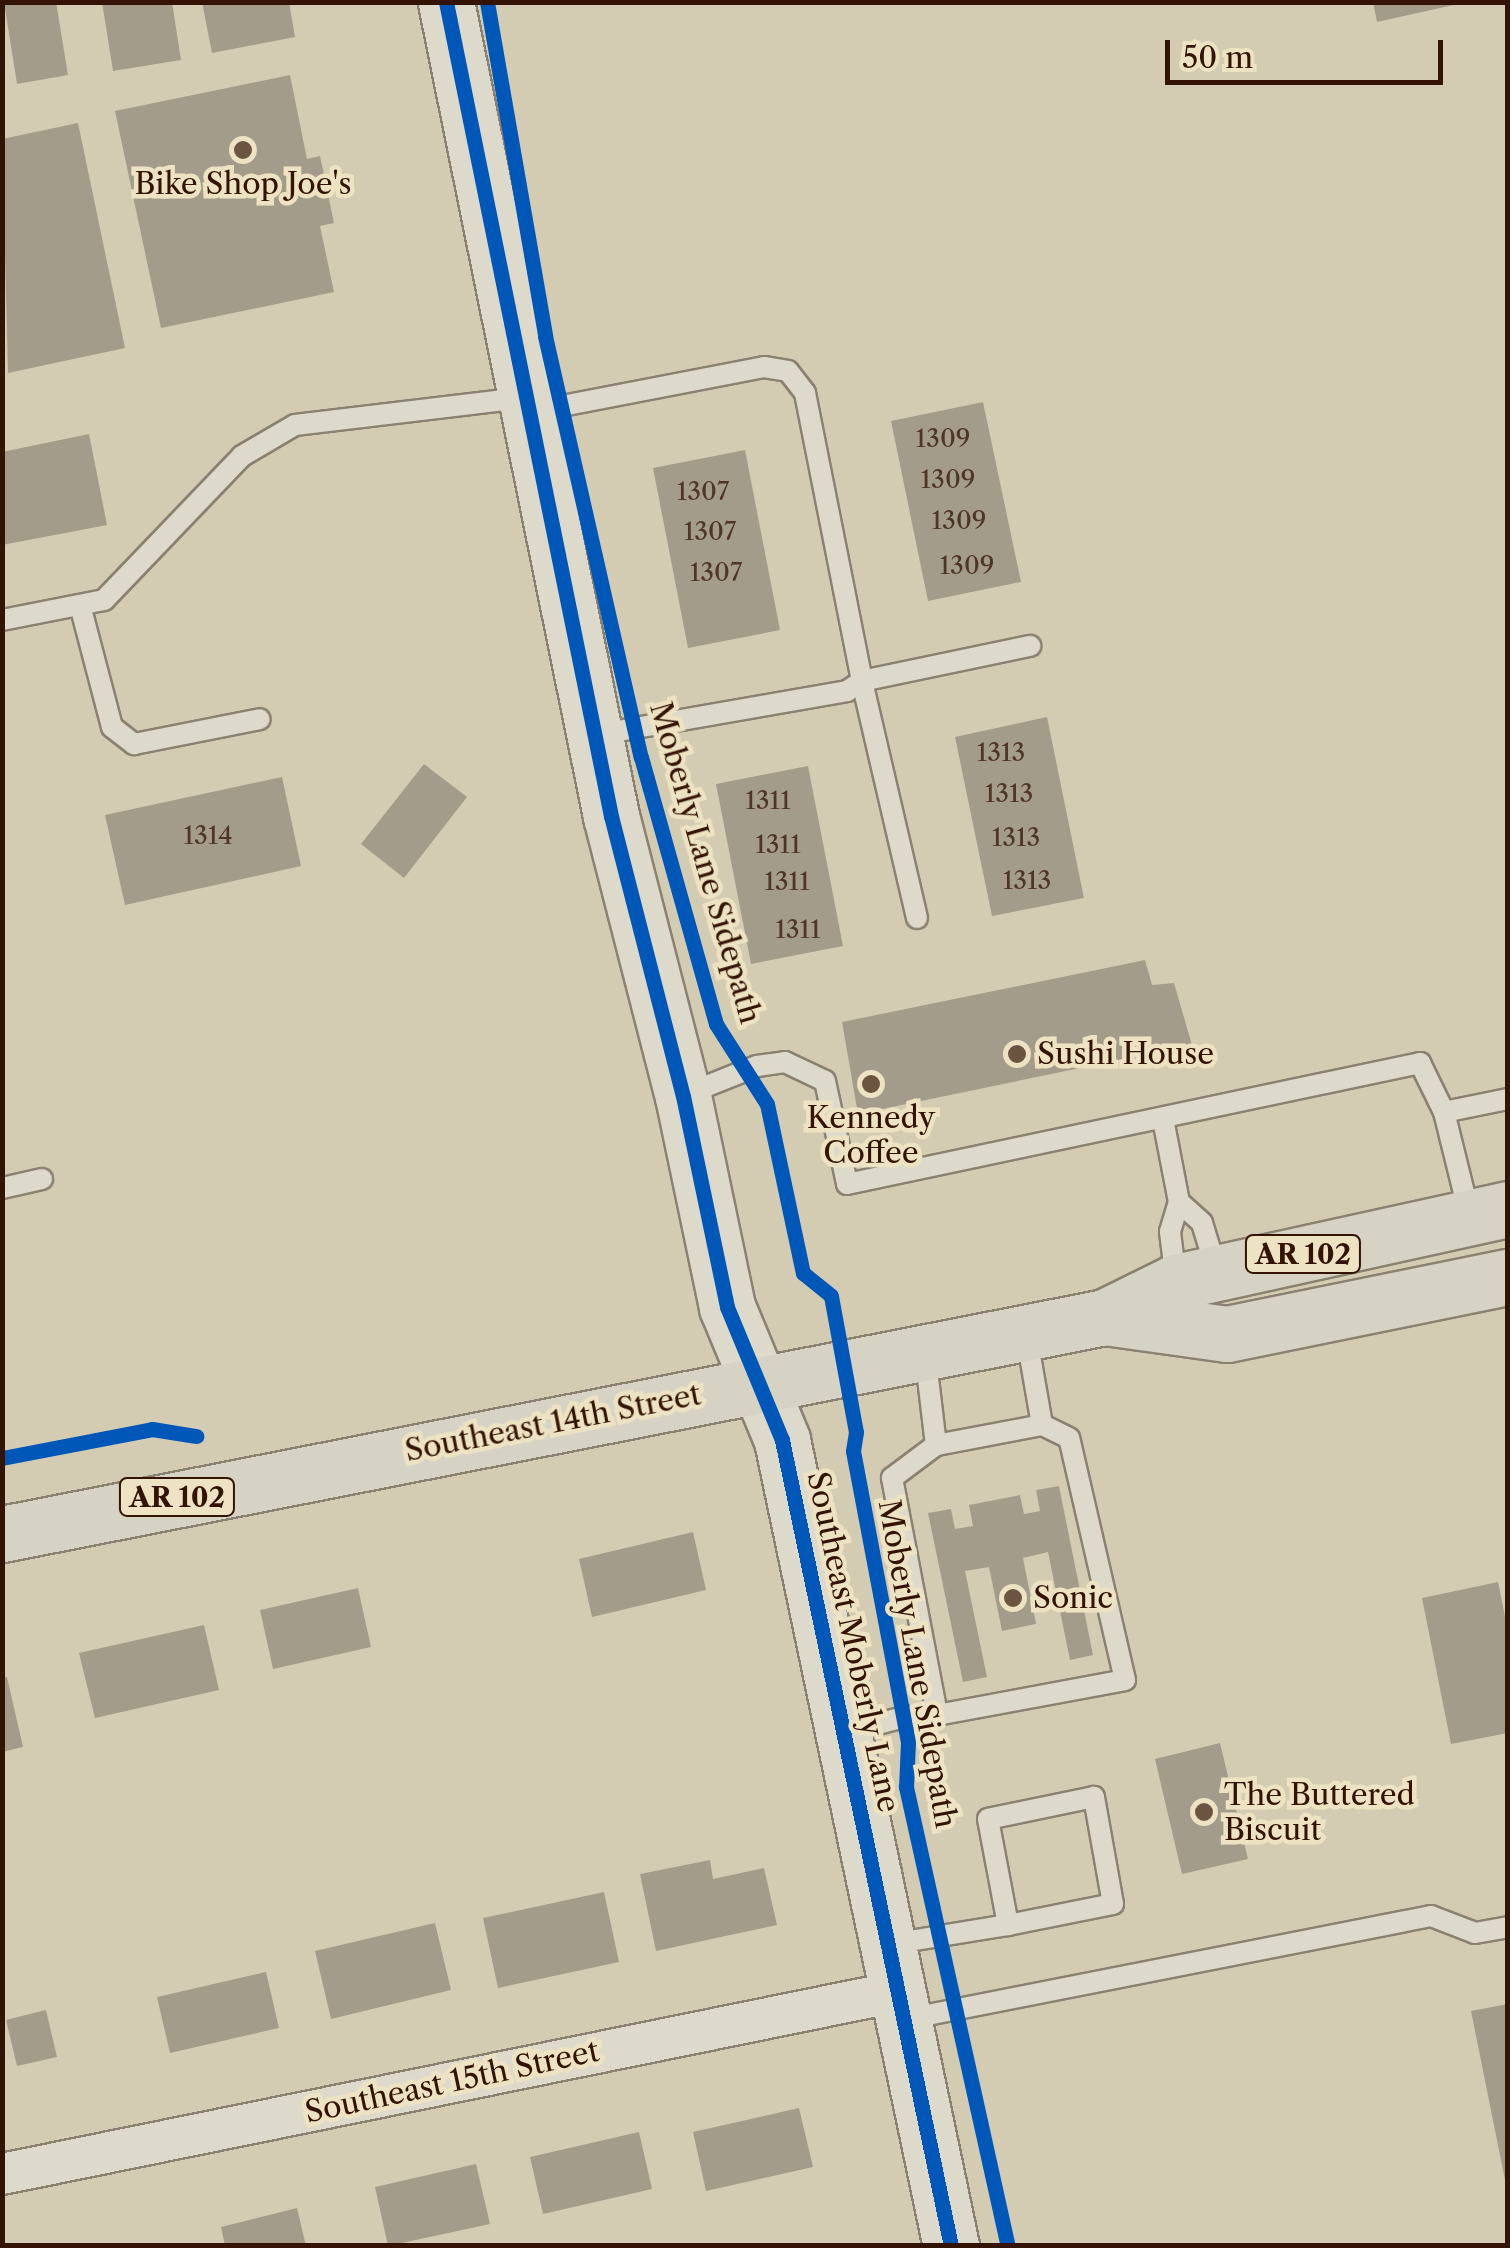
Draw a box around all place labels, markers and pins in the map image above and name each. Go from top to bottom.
marker: Bike Shop Joe's [232,139,254,161]
place label: Bike Shop Joe's [134,166,352,202]
place label: Sushi House [1037,1036,1214,1072]
marker: Sushi House [1006,1043,1028,1065]
marker: Kennedy Coffee [860,1073,882,1095]
place label: Kennedy Coffee [807,1100,935,1170]
place label: Sonic [1033,1580,1113,1616]
marker: Sonic [1002,1587,1024,1609]
place label: The Buttered Biscuit [1224,1777,1415,1848]
marker: The Buttered Biscuit [1193,1801,1215,1823]

